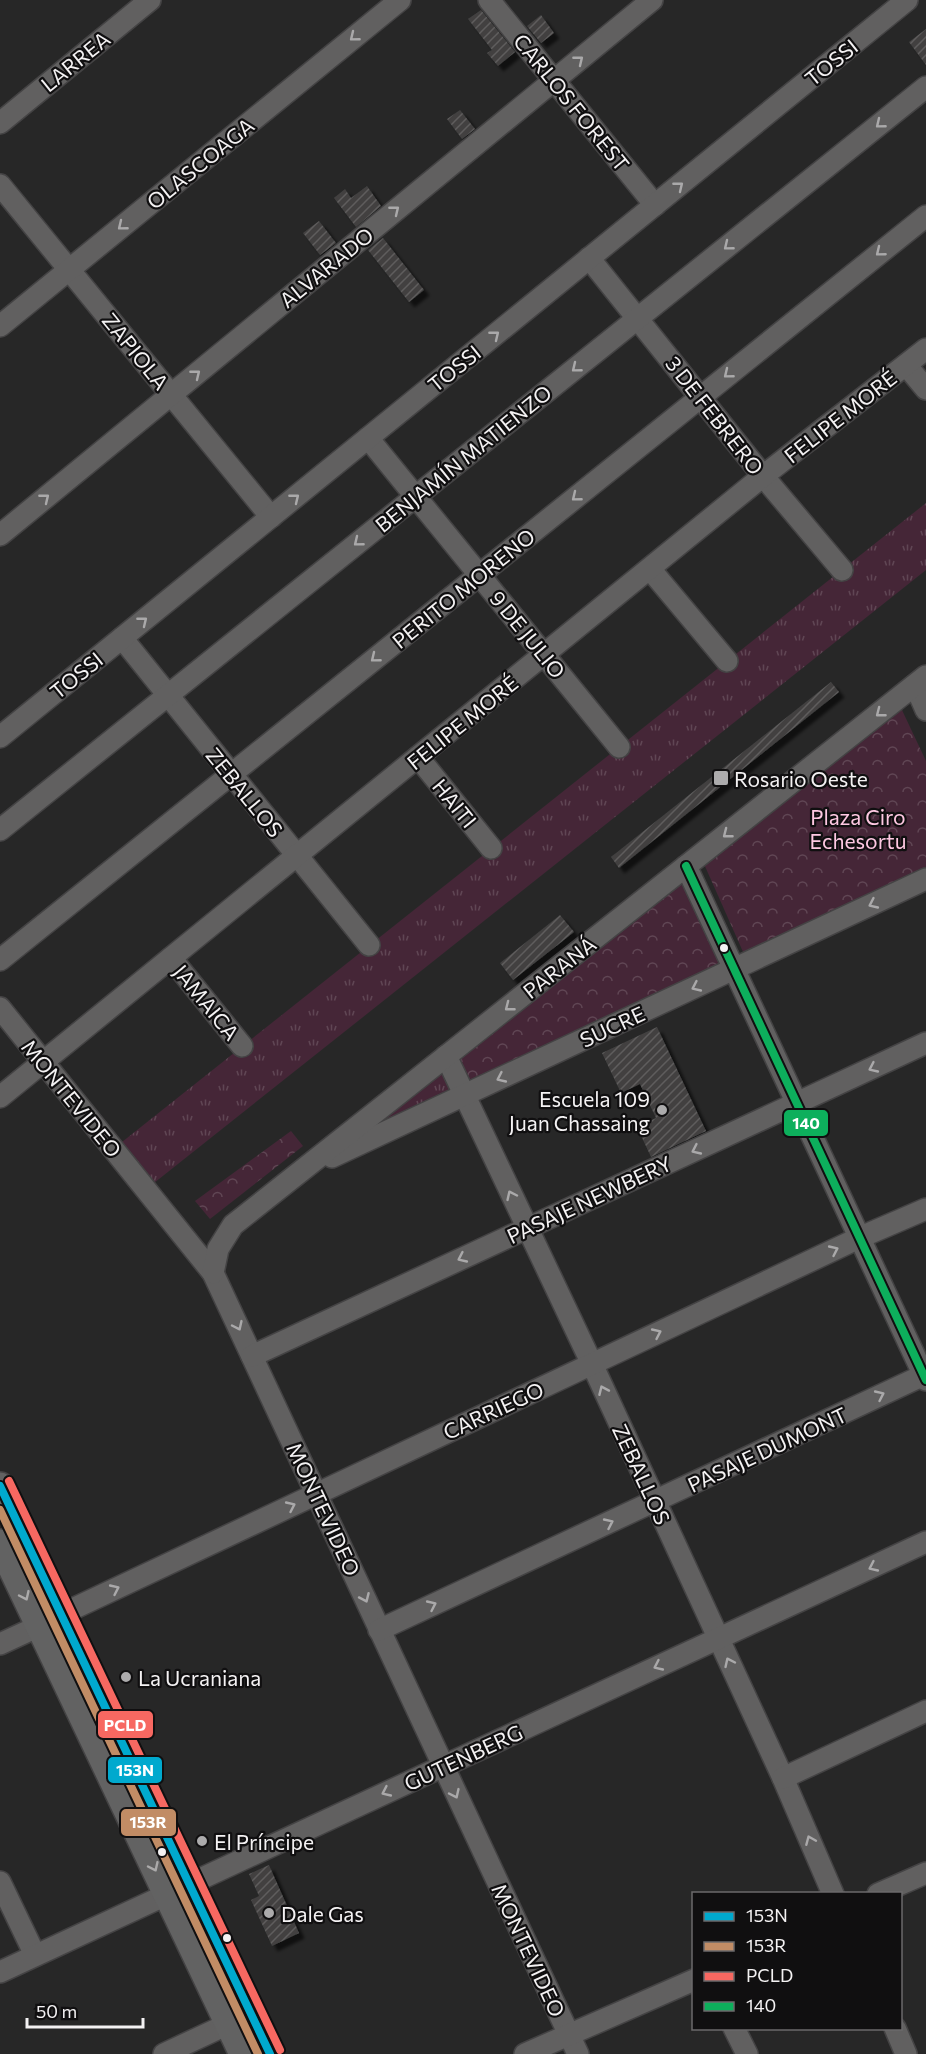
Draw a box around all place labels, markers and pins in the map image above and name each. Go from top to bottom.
place label: Rosario Oeste [734,766,868,791]
marker: Rosario Oeste [712,769,730,787]
unlabelled marker [718,942,730,954]
place label: Escuela 109 Juan Chassaing [509,1086,650,1135]
marker: Escuela 109 Juan Chassaing [655,1103,669,1117]
place label: La Ucraniana [138,1665,261,1690]
marker: La Ucraniana [119,1670,133,1684]
place label: El Príncipe [214,1829,314,1854]
marker: El Príncipe [195,1834,209,1848]
unlabelled marker [156,1846,168,1858]
place label: Dale Gas [281,1901,364,1926]
marker: Dale Gas [262,1906,276,1920]
unlabelled marker [221,1932,233,1944]

